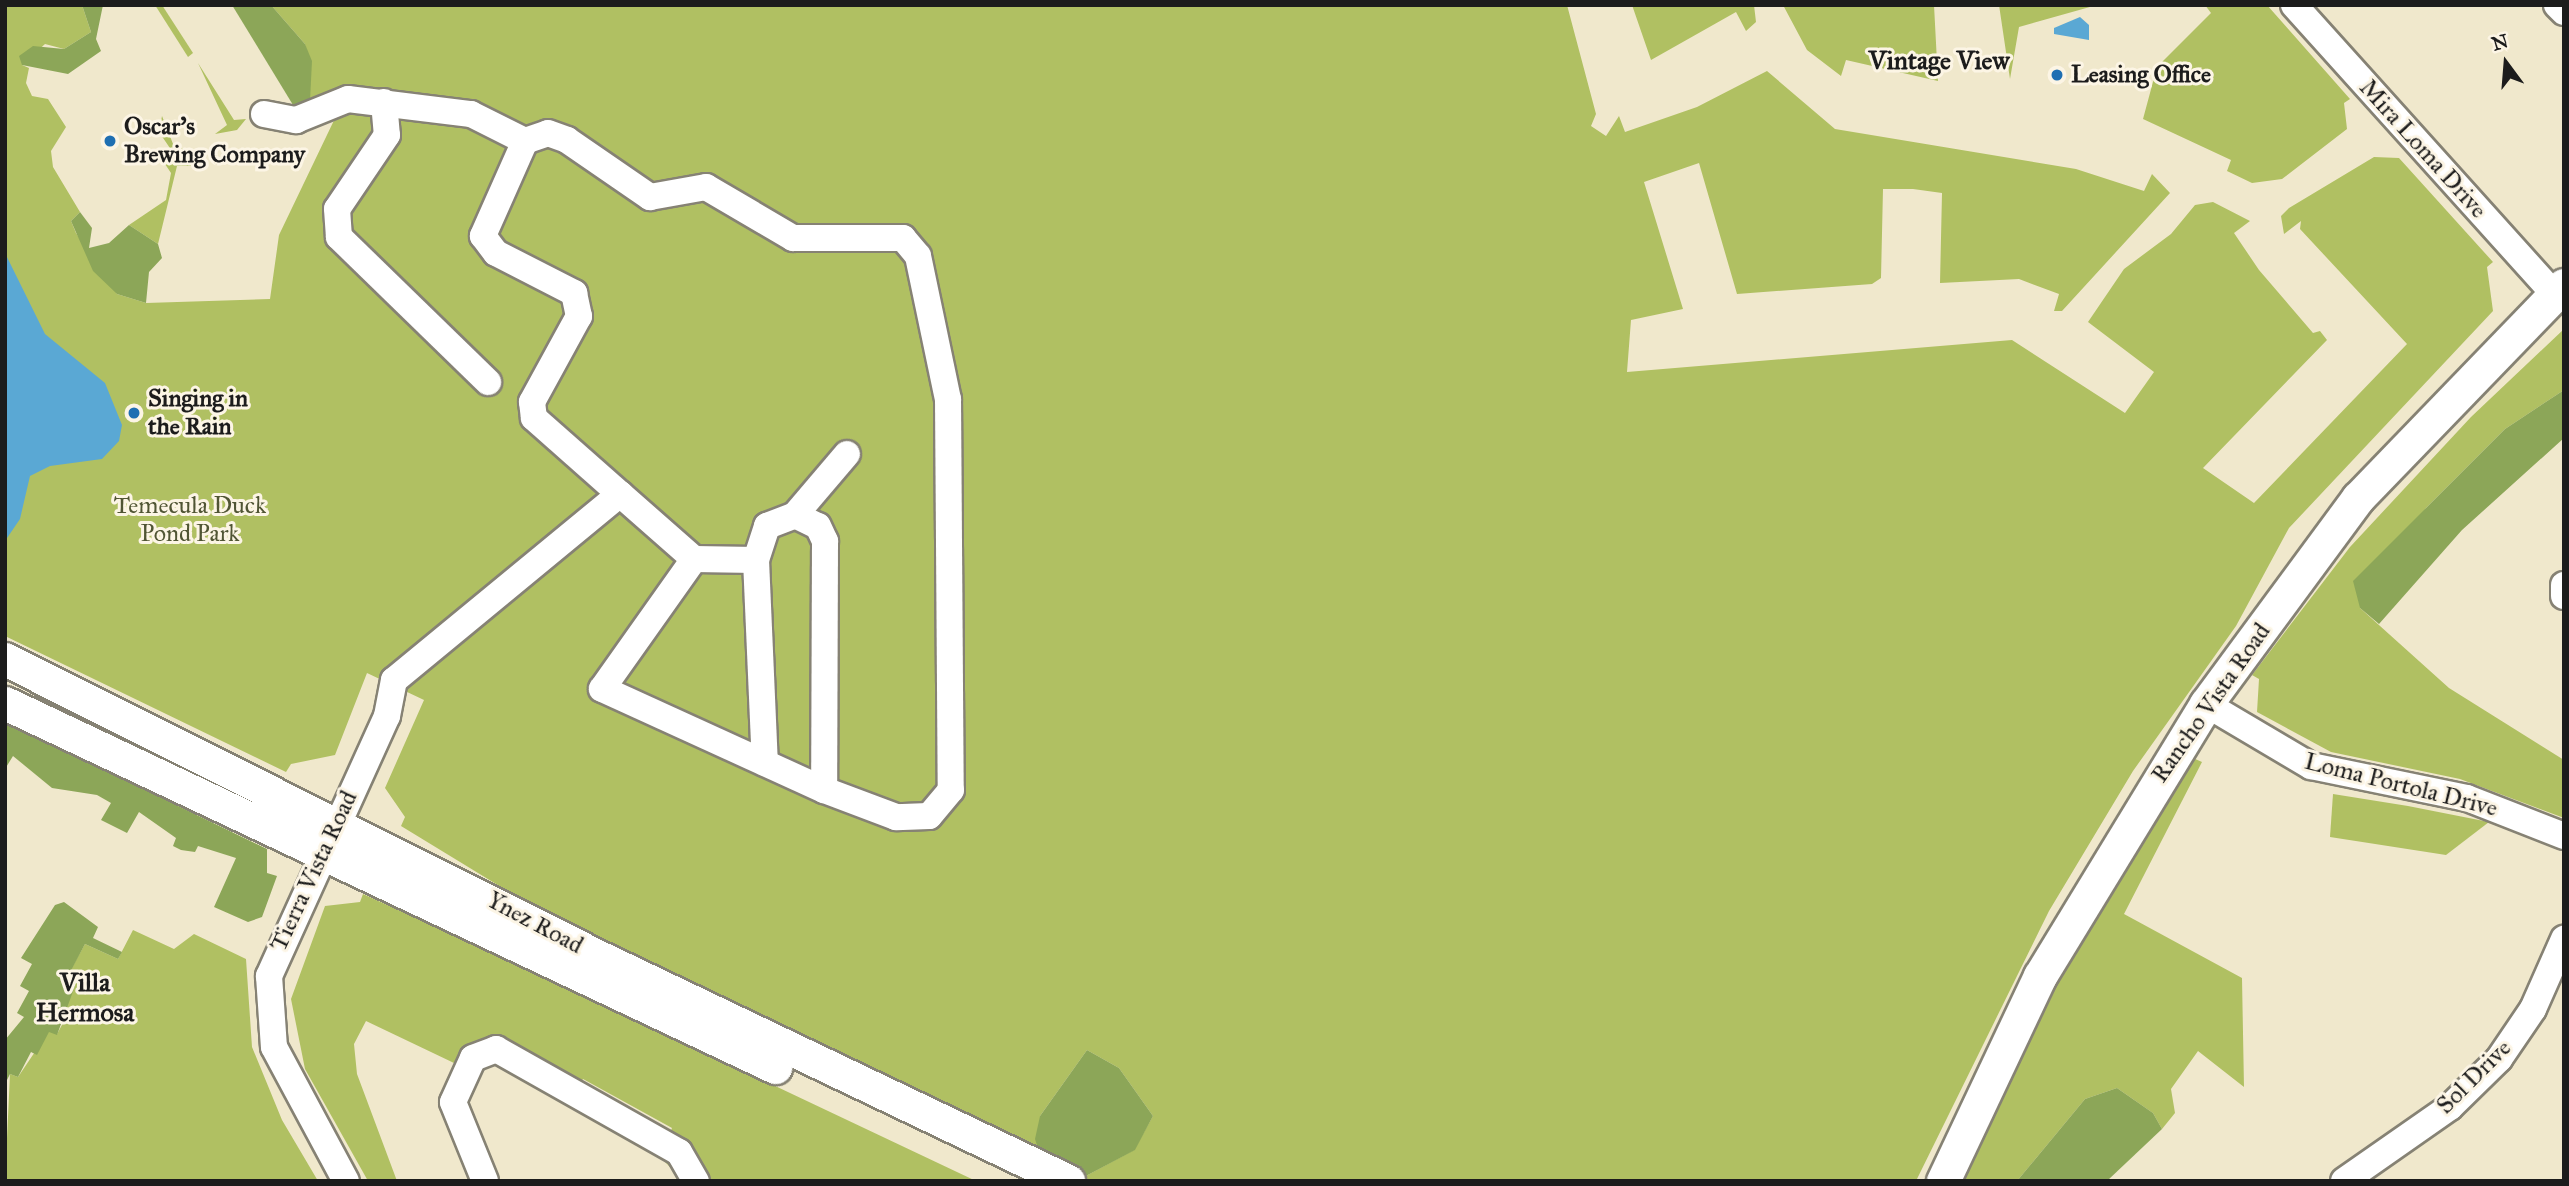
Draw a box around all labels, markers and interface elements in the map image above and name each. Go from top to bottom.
north arrow [2471,28,2541,98]
text: N [2489,29,2511,56]
district label: Vintage View [1869,45,2009,77]
place label: Leasing Office [2071,61,2211,89]
marker: Leasing Office [2049,67,2065,83]
street label: Mira Loma Drive [2353,74,2493,224]
place label: Oscar’s Brewing Company [124,113,305,169]
marker: Oscar’s Brewing Company [102,133,118,149]
place label: Singing in the Rain [148,385,248,441]
marker: Singing in the Rain [126,405,142,421]
park label: Temecula Duck Pond Park [114,492,266,548]
street label: Rancho Vista Road [2145,618,2277,788]
street label: Loma Portola Drive [2302,747,2500,823]
street label: Tierra Vista Road [264,786,364,956]
street label: Ynez Road [482,886,588,960]
district label: Villa Hermosa [36,967,134,1028]
street label: Sol Drive [2431,1034,2517,1120]

